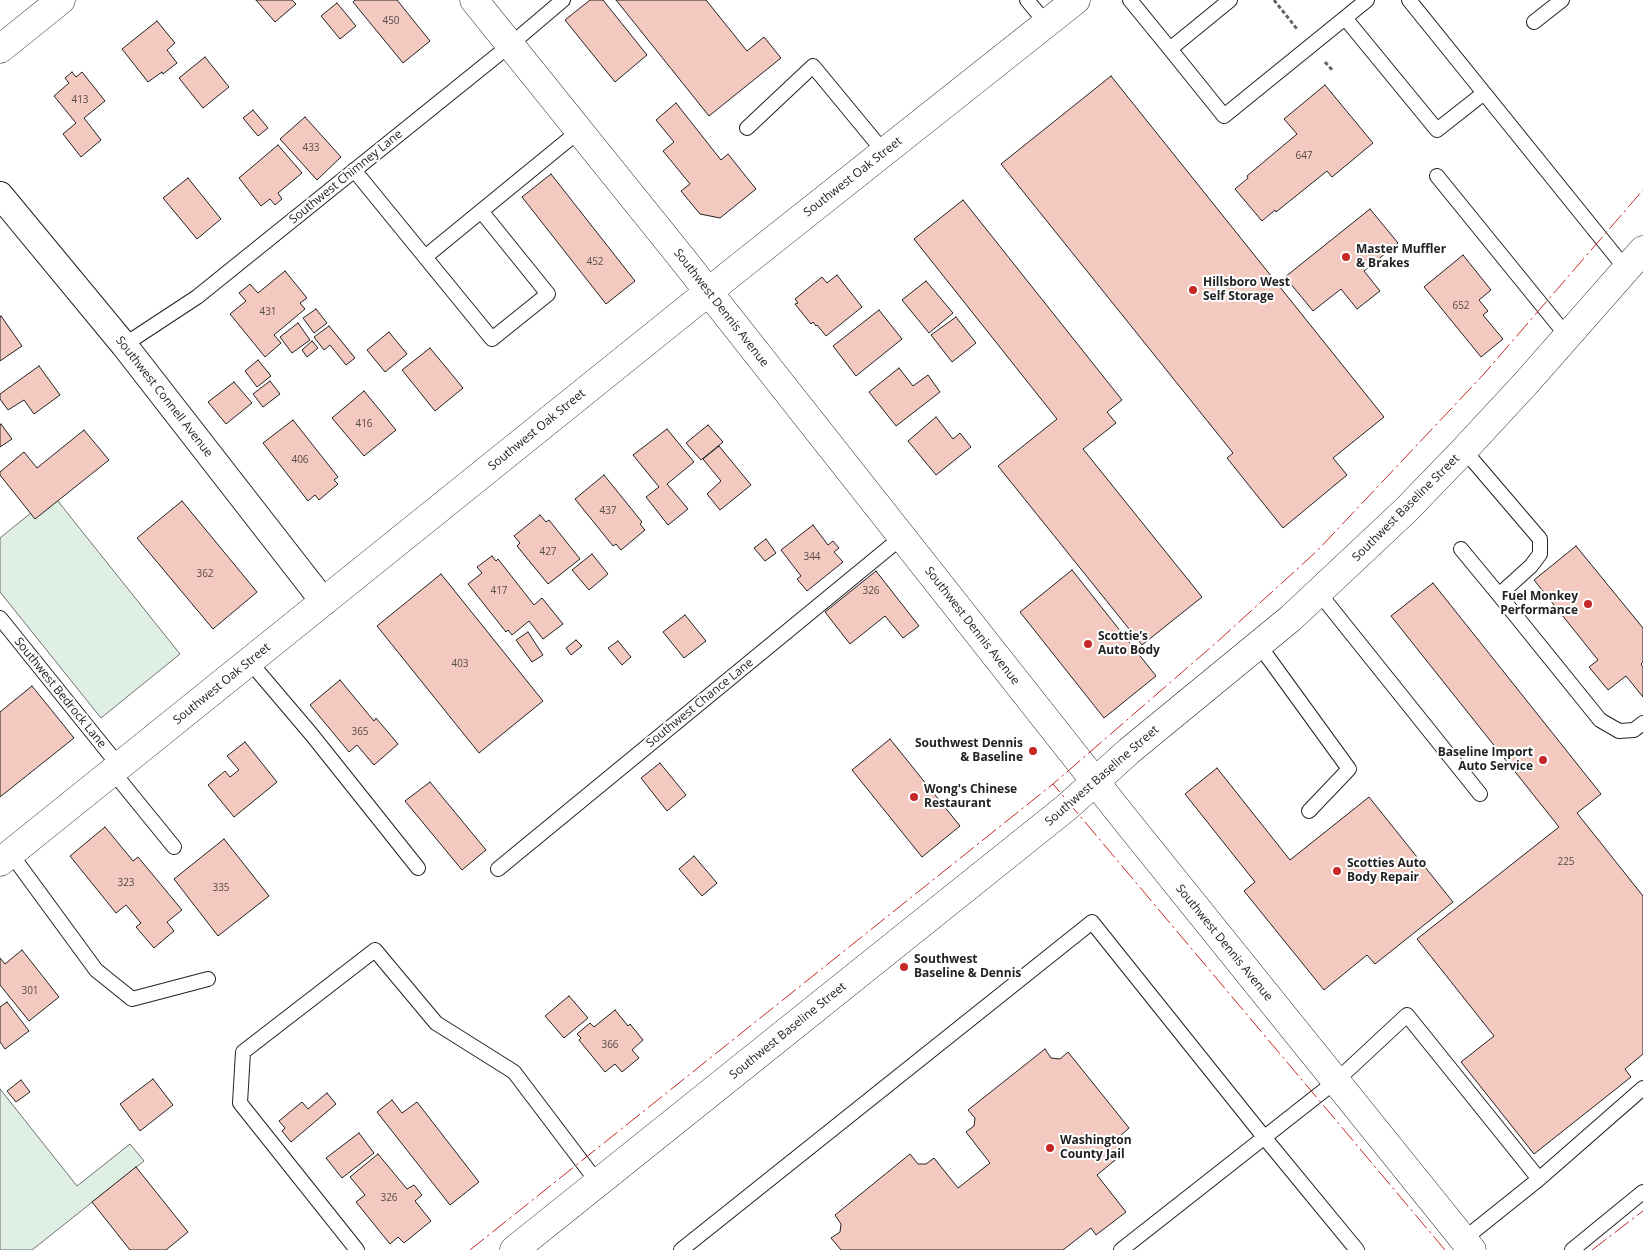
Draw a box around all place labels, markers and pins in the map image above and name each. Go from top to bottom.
place label: Master Muffler & Brakes [1356,243,1446,271]
marker: Master Muffler & Brakes [1340,251,1352,263]
place label: Hillsboro West Self Storage [1203,276,1290,304]
marker: Hillsboro West Self Storage [1187,284,1199,296]
place label: Fuel Monkey Performance [1500,590,1578,618]
marker: Fuel Monkey Performance [1582,598,1594,610]
place label: Scottie’s Auto Body [1098,630,1160,658]
marker: Scottie’s Auto Body [1082,638,1094,650]
place label: Southwest Dennis & Baseline [915,737,1023,765]
marker: Southwest Dennis & Baseline [1027,745,1039,757]
place label: Baseline Import Auto Service [1438,746,1533,774]
marker: Baseline Import Auto Service [1537,754,1549,766]
place label: Wong's Chinese Restaurant [924,783,1017,811]
marker: Wong's Chinese Restaurant [908,791,920,803]
place label: Scotties Auto Body Repair [1347,857,1426,885]
marker: Scotties Auto Body Repair [1331,865,1343,877]
place label: Southwest Baseline & Dennis [914,953,1021,981]
marker: Southwest Baseline & Dennis [898,961,910,973]
place label: Washington County Jail [1060,1134,1132,1162]
marker: Washington County Jail [1044,1142,1056,1154]

